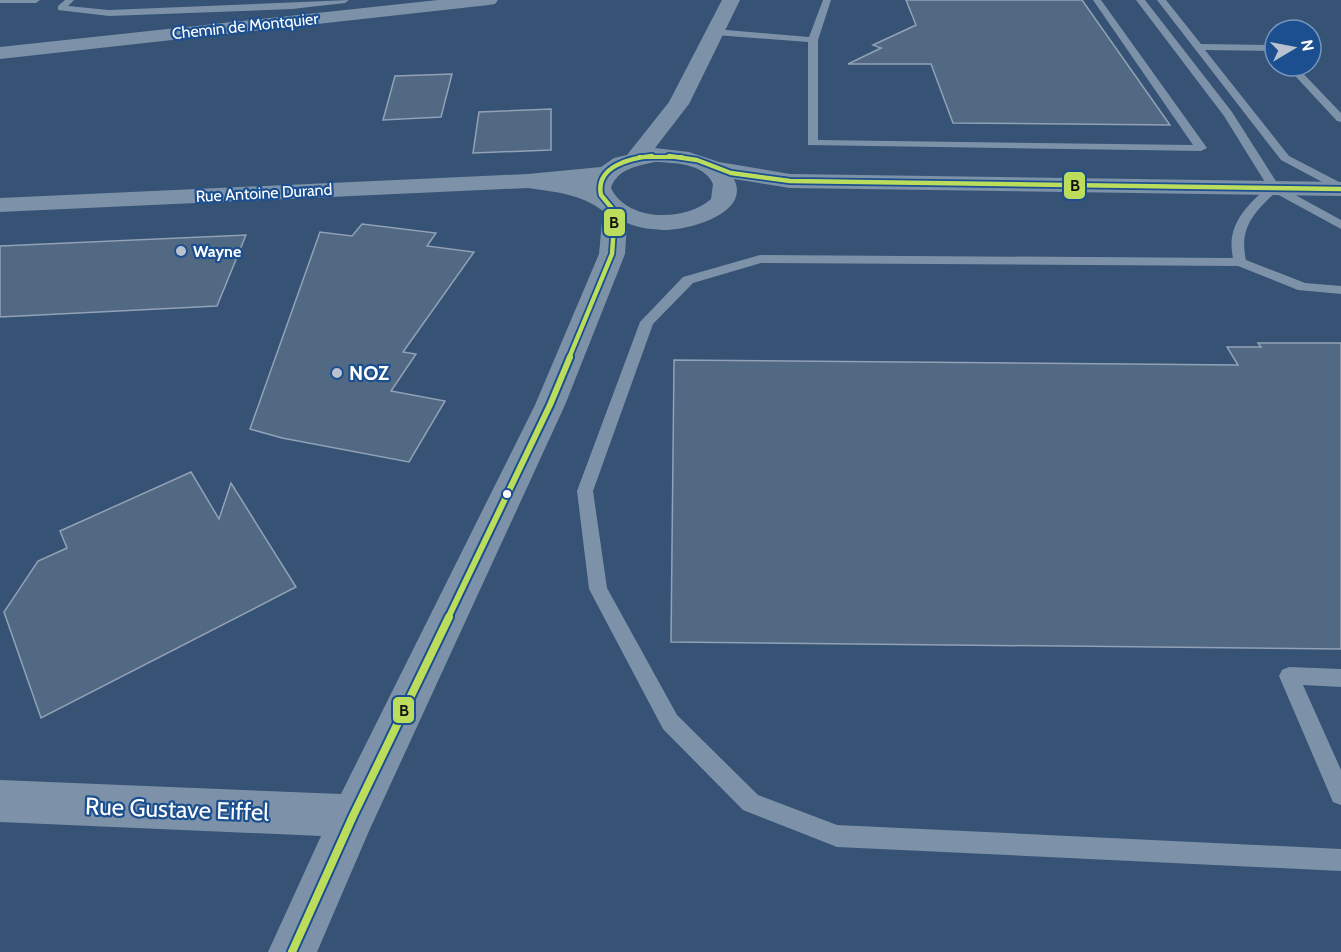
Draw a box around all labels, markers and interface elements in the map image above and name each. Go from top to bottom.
street label: Chemin de Montquier [171,9,320,43]
north arrow [1263,18,1323,78]
text: N [1297,38,1318,53]
line badge: B [1063,171,1086,200]
text: B [1070,176,1080,195]
street label: Rue Antoine Durand [195,180,333,206]
line badge: B [603,208,626,237]
text: B [609,213,619,232]
place label: Wayne [193,242,241,261]
marker: Wayne [174,244,188,258]
place label: NOZ [349,361,389,385]
marker: NOZ [330,366,344,380]
unlabelled marker [501,488,513,500]
line badge: B [392,696,415,724]
text: B [399,701,409,720]
street label: Rue Gustave Eiffel [85,791,270,827]

